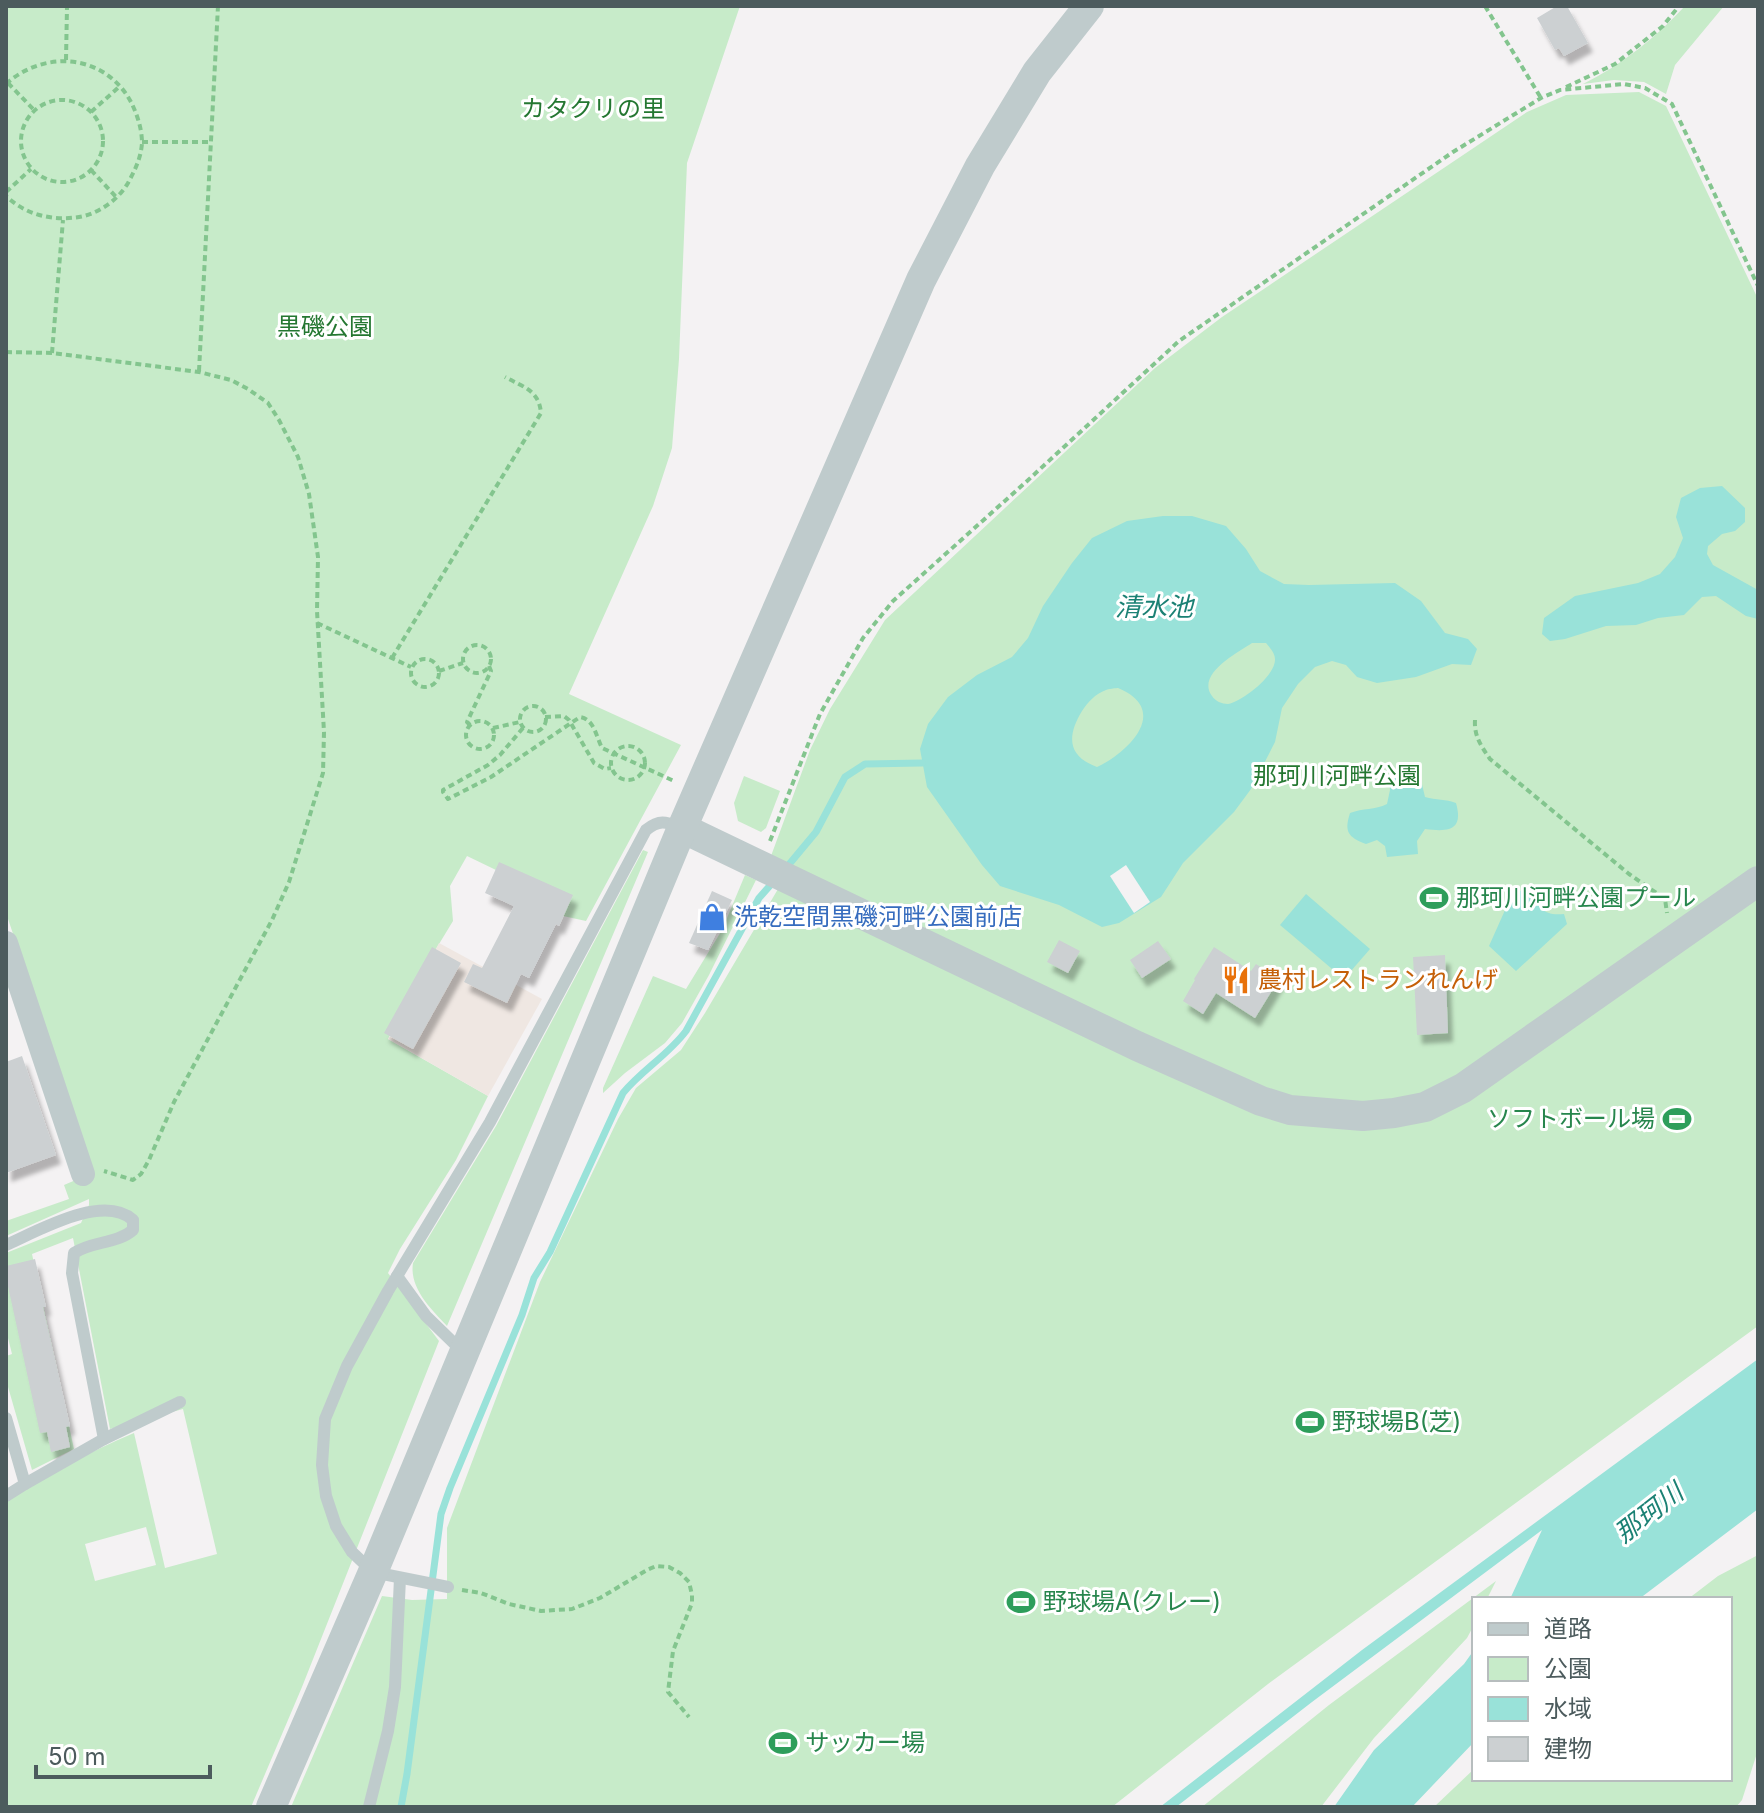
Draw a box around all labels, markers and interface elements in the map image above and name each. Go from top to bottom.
park label: カタクリの里 [521,94,665,123]
park label: 黒磯公園 [277,312,373,341]
water label: 清水池 [1115,591,1196,622]
park label: 那珂川河畔公園 [1253,761,1421,790]
sports icon: 那珂川河畔公園プール [1419,883,1449,913]
place label: 那珂川河畔公園プール [1456,883,1696,912]
shop icon: 洗乾空間黒磯河畔公園前店 [697,902,727,932]
place label: 洗乾空間黒磯河畔公園前店 [734,902,1022,931]
restaurant icon: 農村レストランれんげ [1221,965,1251,995]
place label: 農村レストランれんげ [1258,965,1498,994]
place label: ソフトボール場 [1487,1104,1655,1133]
sports icon: ソフトボール場 [1662,1104,1692,1134]
sports icon: 野球場B(芝) [1295,1407,1325,1437]
place label: 野球場B(芝) [1332,1407,1461,1436]
water label: 那珂川 [1608,1475,1691,1549]
sports icon: 野球場A(クレー) [1006,1587,1036,1617]
place label: 野球場A(クレー) [1043,1587,1221,1616]
legend [1472,1597,1732,1781]
text: 道路 [1544,1614,1592,1643]
text: 公園 [1544,1654,1592,1683]
text: 水域 [1544,1694,1592,1723]
sports icon: サッカー場 [768,1728,798,1758]
place label: サッカー場 [805,1728,925,1757]
scale bar [36,1729,210,1779]
text: 建物 [1544,1734,1592,1763]
text: 50 m [48,1742,106,1771]

